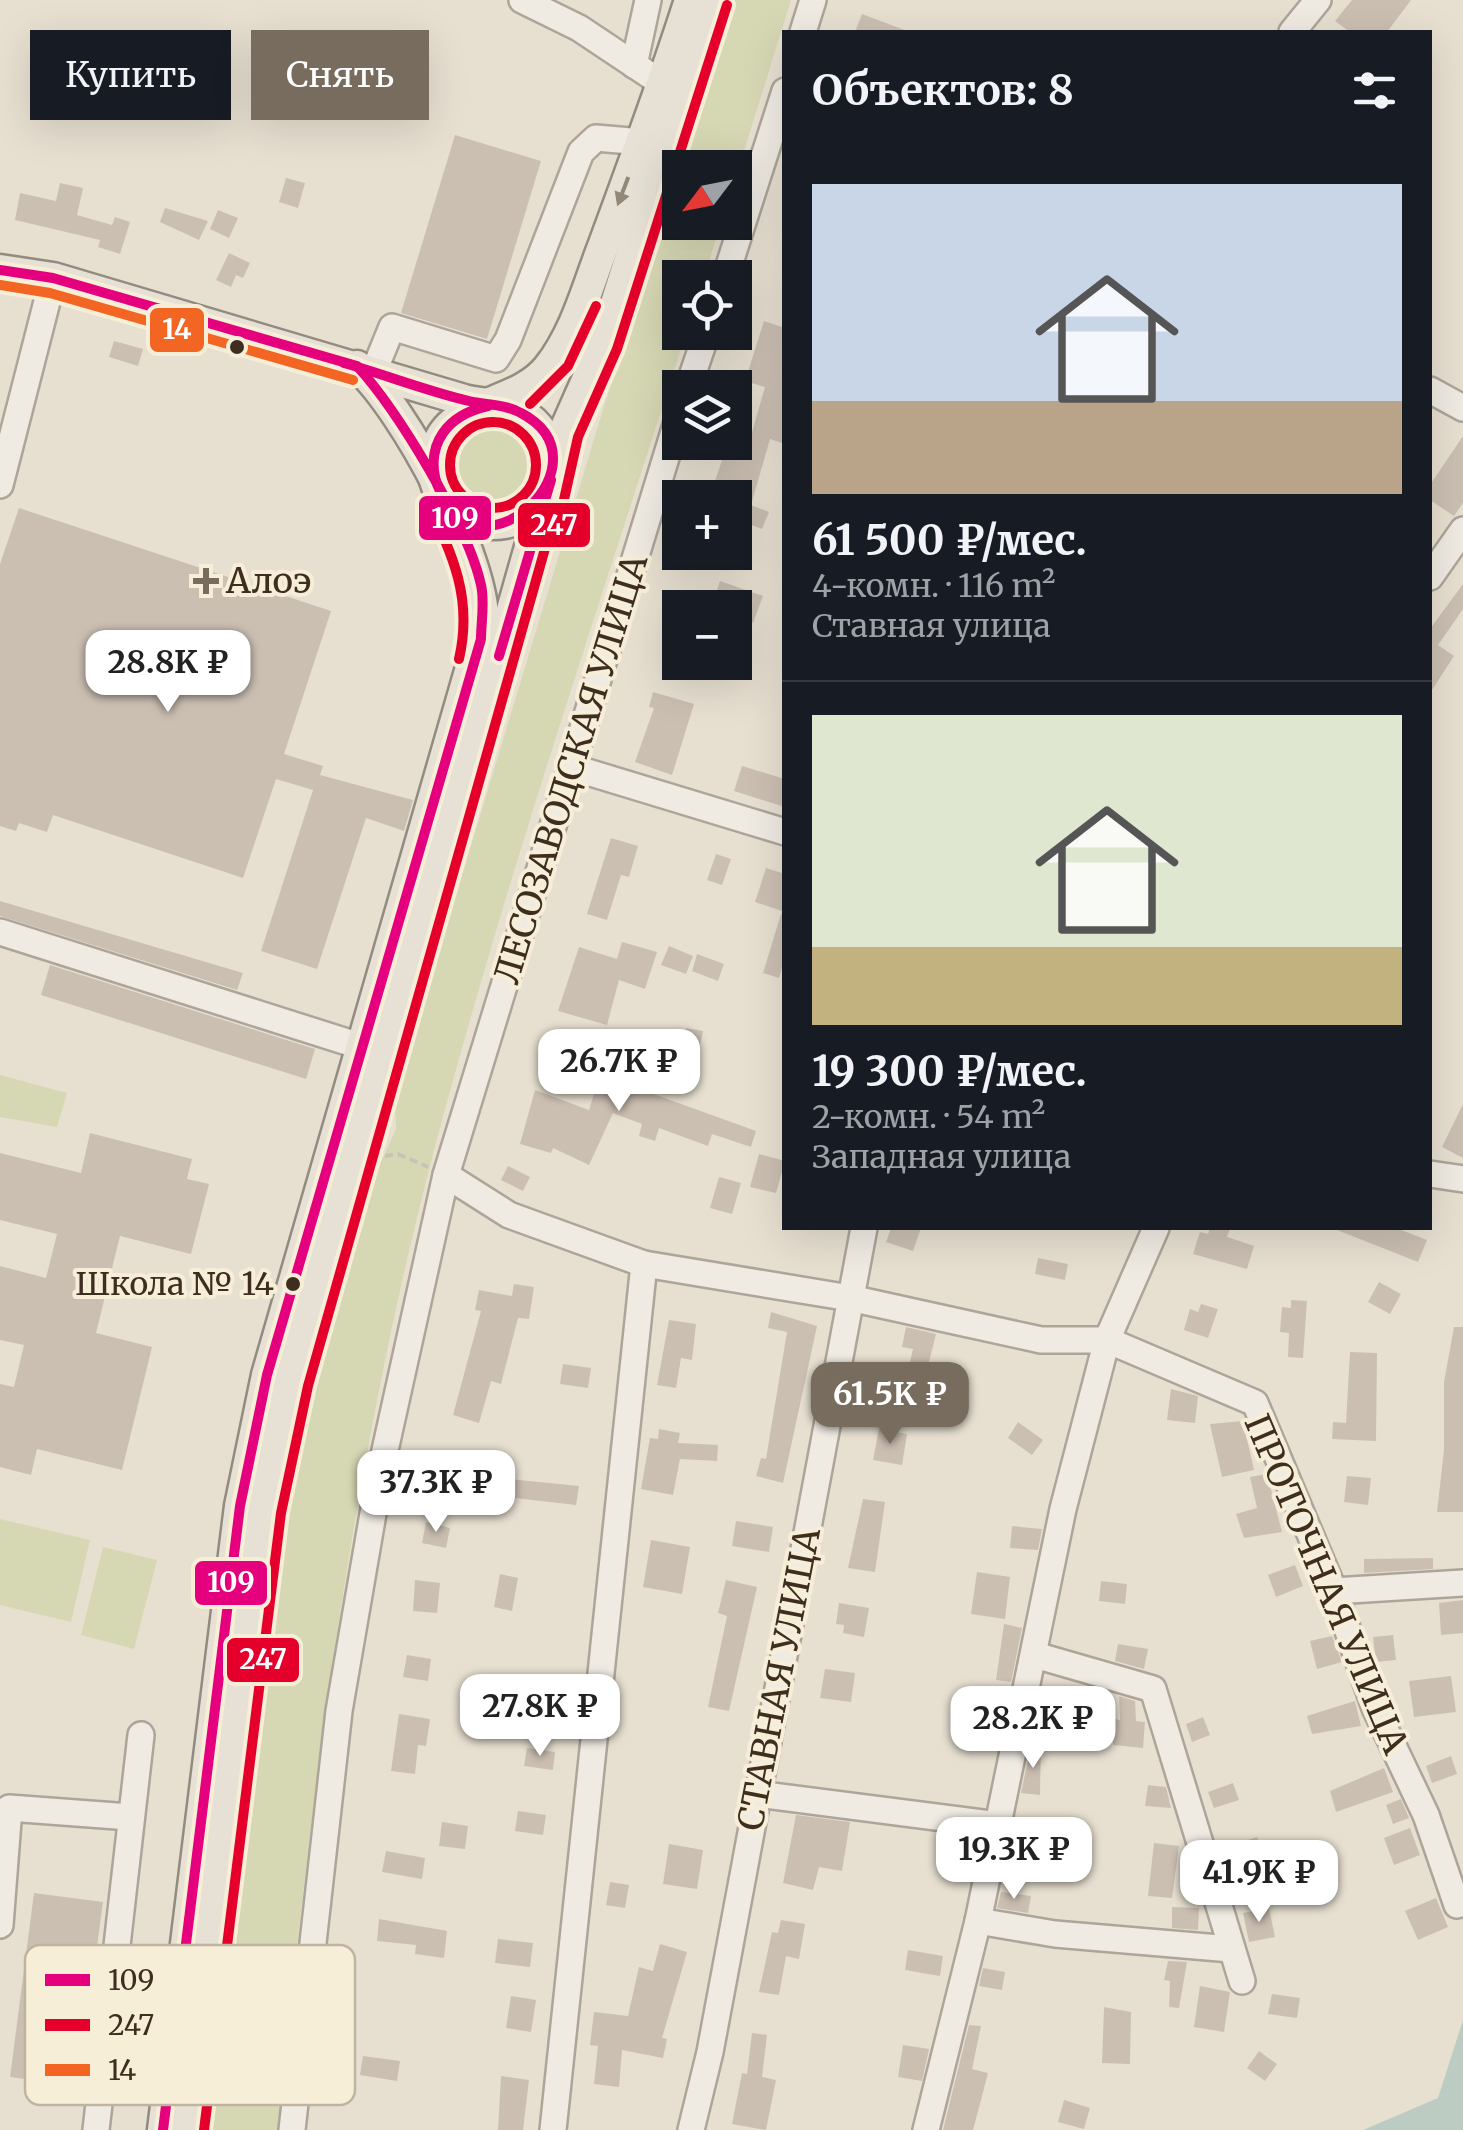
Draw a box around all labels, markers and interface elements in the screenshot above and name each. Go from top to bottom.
chip: Купить [30,30,231,120]
chip: Снять [251,30,429,120]
icon: filters [1347,63,1402,118]
text: Объектов: 8 [812,64,1074,116]
north arrow [662,150,752,240]
map controls [662,150,752,680]
one-way arrow [615,177,630,207]
icon: home [1017,249,1197,429]
button: locate [662,260,752,350]
line badge: 14 [148,306,206,354]
text: 14 [162,311,192,347]
unlabelled marker [227,337,247,357]
button: layers [662,370,752,460]
button: + [662,480,752,570]
line badge: 109 [417,494,493,542]
text: 109 [431,500,479,536]
line badge: 247 [516,501,592,549]
text: 247 [530,507,578,543]
text: 61 500 ₽/мес. [812,514,1087,566]
street label: ЛЕСОЗАВОДСКАЯ УЛИЦА [485,549,657,989]
place label: Алоэ [225,559,311,603]
text: 4-комн. · 116 m² [812,566,1056,606]
marker: Алоэ [195,570,217,592]
button: − [662,590,752,680]
text: Ставная улица [812,606,1051,646]
pin: 28.8K ₽ [76,630,260,715]
text: 28.8K ₽ [108,642,228,682]
icon: home [1017,780,1197,960]
pin: 26.7K ₽ [527,1029,711,1114]
text: 26.7K ₽ [560,1041,678,1081]
text: 19 300 ₽/мес. [812,1045,1087,1097]
text: 2-комн. · 54 m² [812,1097,1045,1137]
text: Западная улица [812,1137,1071,1177]
place label: Школа № 14 [75,1264,274,1304]
marker: Школа № 14 [283,1274,303,1294]
pin: 61.5K ₽ [798,1362,982,1447]
text: 61.5K ₽ [833,1374,947,1414]
street label: ПРОТОЧНАЯ УЛИЦА [1235,1408,1418,1761]
pin: 37.3K ₽ [344,1450,528,1535]
text: 37.3K ₽ [379,1462,493,1502]
street label: СТАВНАЯ УЛИЦА [728,1524,830,1834]
line badge: 109 [193,1559,269,1607]
text: 109 [207,1564,255,1600]
line badge: 247 [225,1636,301,1684]
text: 247 [239,1641,287,1677]
pin: 27.8K ₽ [448,1674,632,1759]
text: 27.8K ₽ [482,1686,598,1726]
pin: 28.2K ₽ [941,1686,1125,1771]
text: 28.2K ₽ [972,1698,1094,1738]
pin: 19.3K ₽ [922,1817,1106,1902]
text: 19.3K ₽ [958,1829,1070,1869]
pin: 41.9K ₽ [1167,1840,1351,1925]
text: 41.9K ₽ [1202,1852,1316,1892]
legend [25,1945,355,2105]
text: 109 [108,1962,154,1998]
text: 247 [108,2007,154,2043]
text: 14 [108,2052,136,2088]

